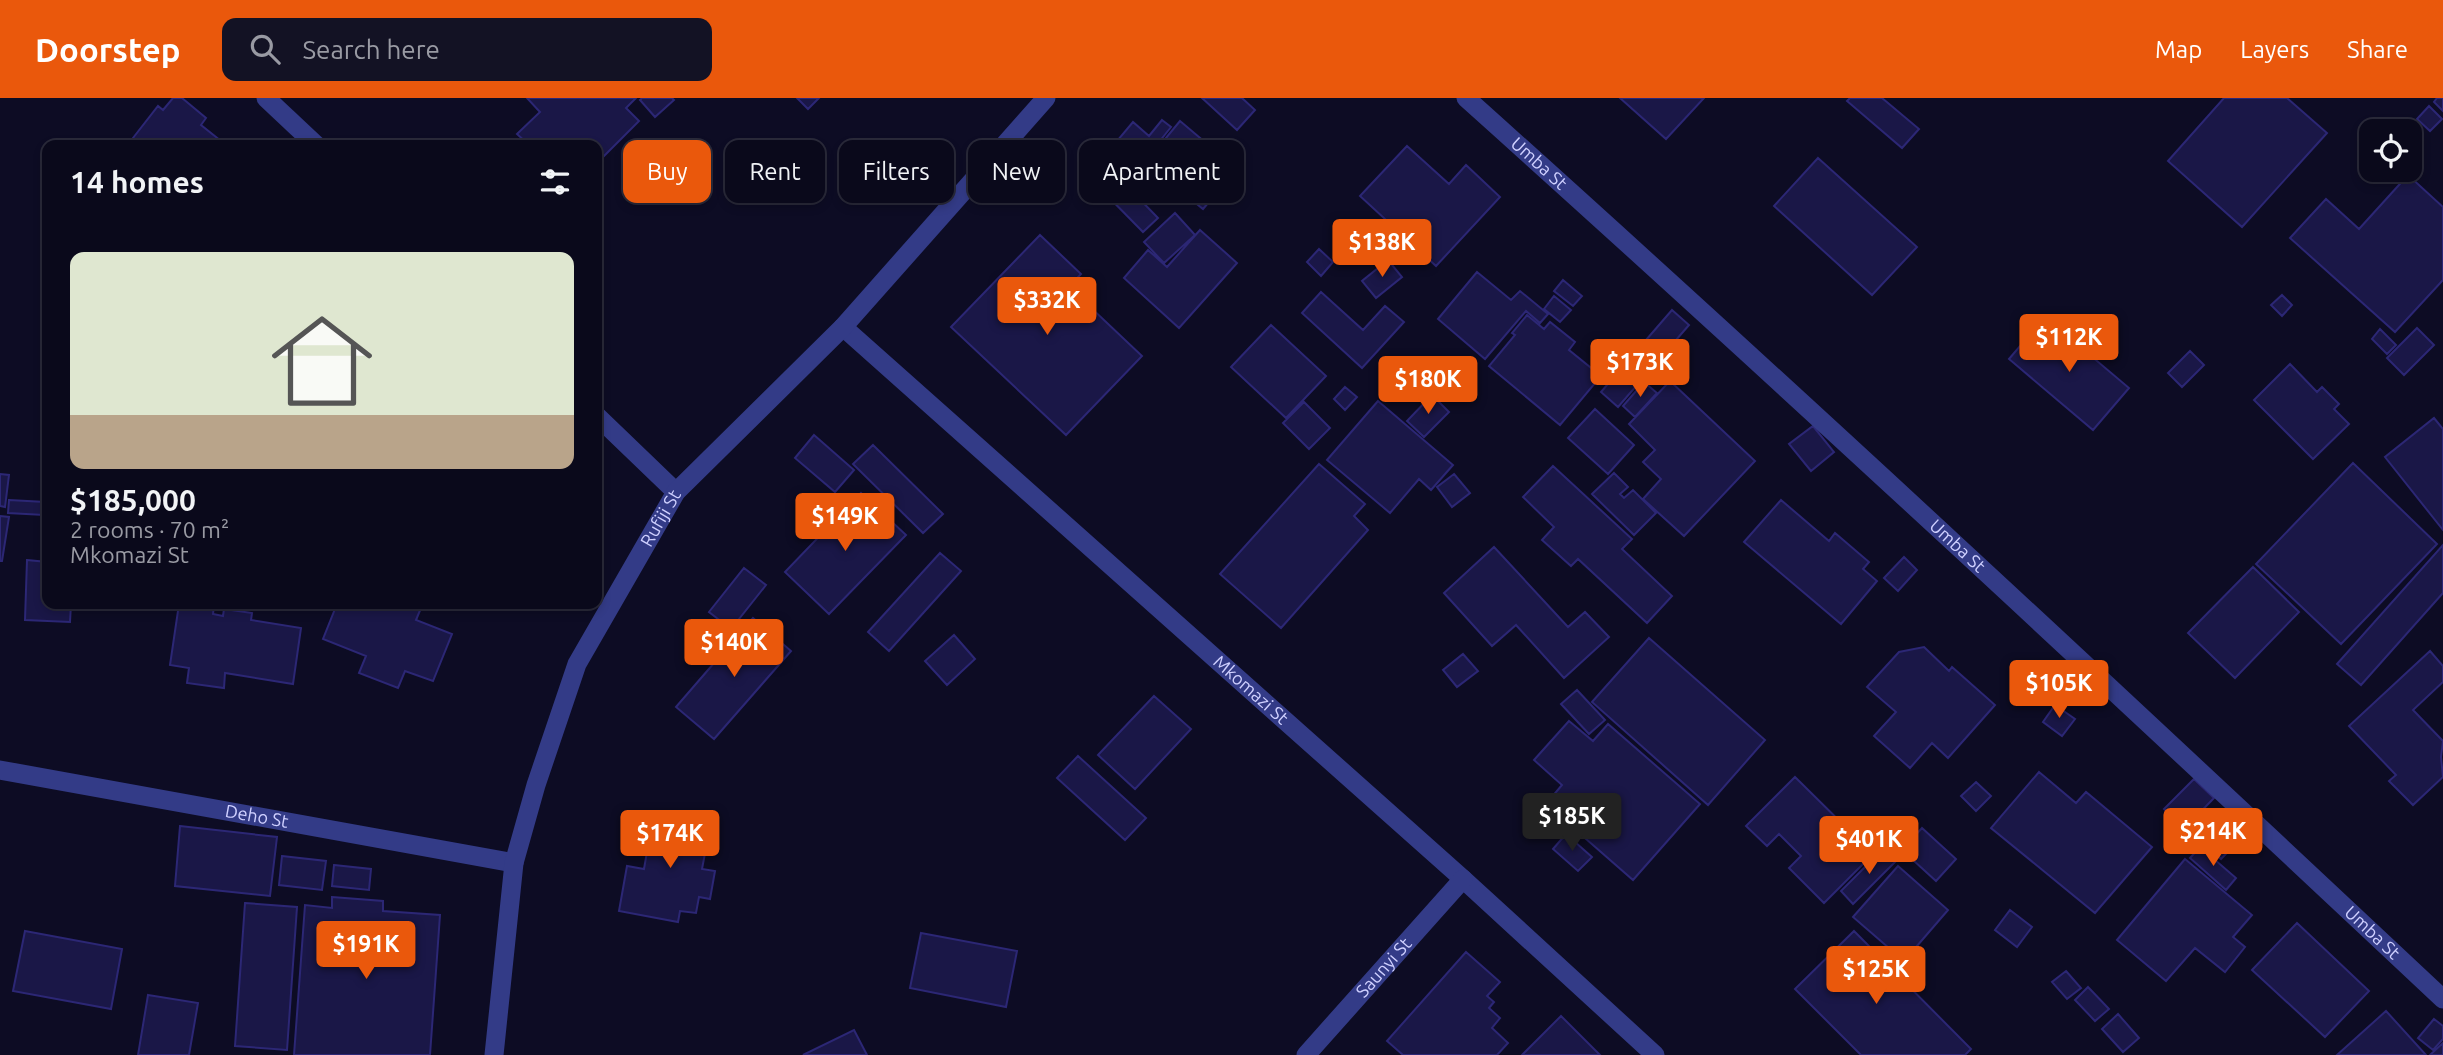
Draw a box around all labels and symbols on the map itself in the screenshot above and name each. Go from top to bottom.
street label: Umba St [1507,133,1572,193]
pin: $138K [1333,220,1431,279]
pin: $332K [998,278,1096,337]
pin: $112K [2020,314,2118,374]
pin: $173K [1591,340,1689,399]
pin: $180K [1379,356,1477,416]
street label: Rufiji St [636,486,684,550]
pin: $149K [796,494,894,553]
street label: Umba St [1926,515,1990,576]
pin: $140K [685,620,783,679]
street label: Mkomazi St [1210,651,1293,728]
pin: $105K [2010,660,2108,720]
pin: $185K [1523,794,1621,853]
street label: Deho St [224,800,290,831]
pin: $214K [2164,808,2262,868]
pin: $174K [621,810,719,870]
pin: $401K [1820,816,1918,876]
street label: Umba St [2341,901,2405,963]
pin: $191K [317,922,415,981]
street label: Saunyi St [1351,933,1415,1001]
pin: $125K [1827,946,1925,1006]

